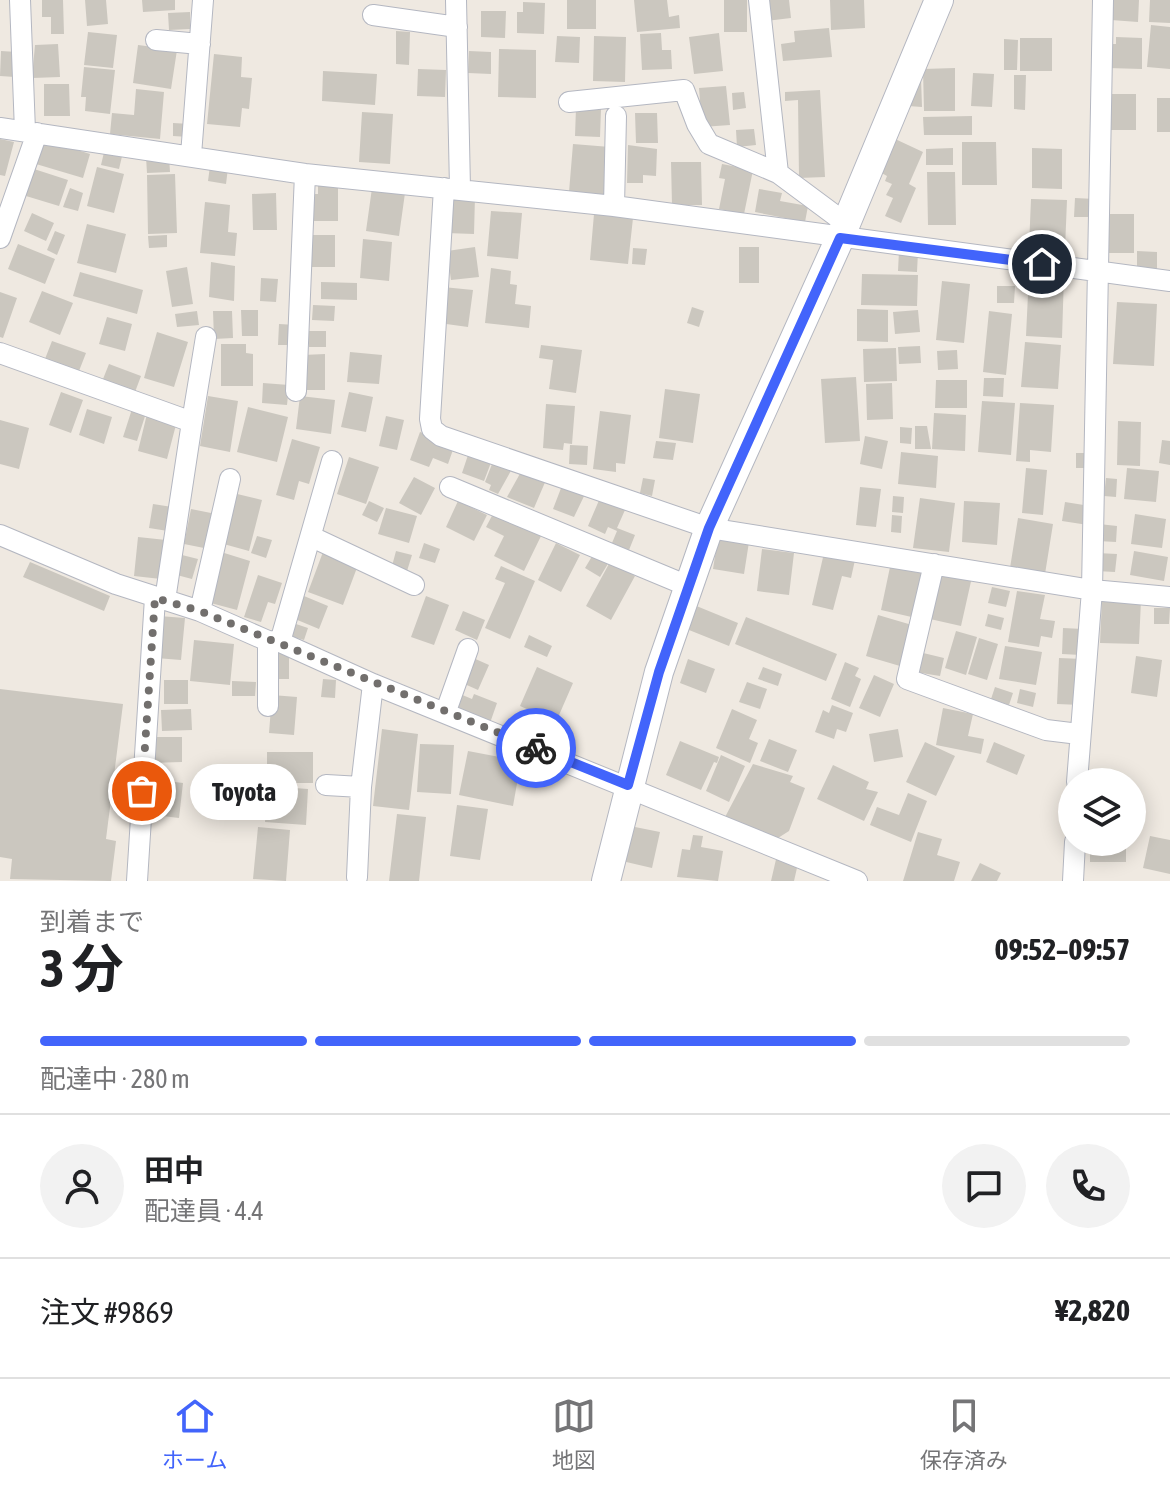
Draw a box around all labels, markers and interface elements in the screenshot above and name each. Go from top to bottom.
pin [1008,230,1076,298]
icon: home [1020,242,1064,286]
courier [496,708,576,788]
icon: bike [514,726,558,770]
pin [108,757,176,825]
callout: Toyota [190,763,298,819]
map controls [1058,768,1146,856]
button: layers [1058,768,1146,856]
icon: bag [120,769,164,813]
text: Toyota [212,777,276,807]
text: 到着まで [40,907,144,937]
text: 09:52–09:57 [995,932,1130,966]
text: 3 分 [40,938,124,998]
text: 配達中 · 280 m [40,1064,190,1094]
button: person [40,1144,124,1228]
button: chat [942,1144,1026,1228]
button: phone [1046,1144,1130,1228]
text: 田中 [144,1153,204,1187]
text: 配達員 · 4.4 [144,1196,264,1226]
text: ¥2,820 [1055,1293,1130,1327]
text: 注文 #9869 [40,1295,174,1329]
tab: ホーム [162,1394,227,1474]
tab: 地図 [552,1394,596,1474]
tab: 保存済み [920,1394,1008,1474]

